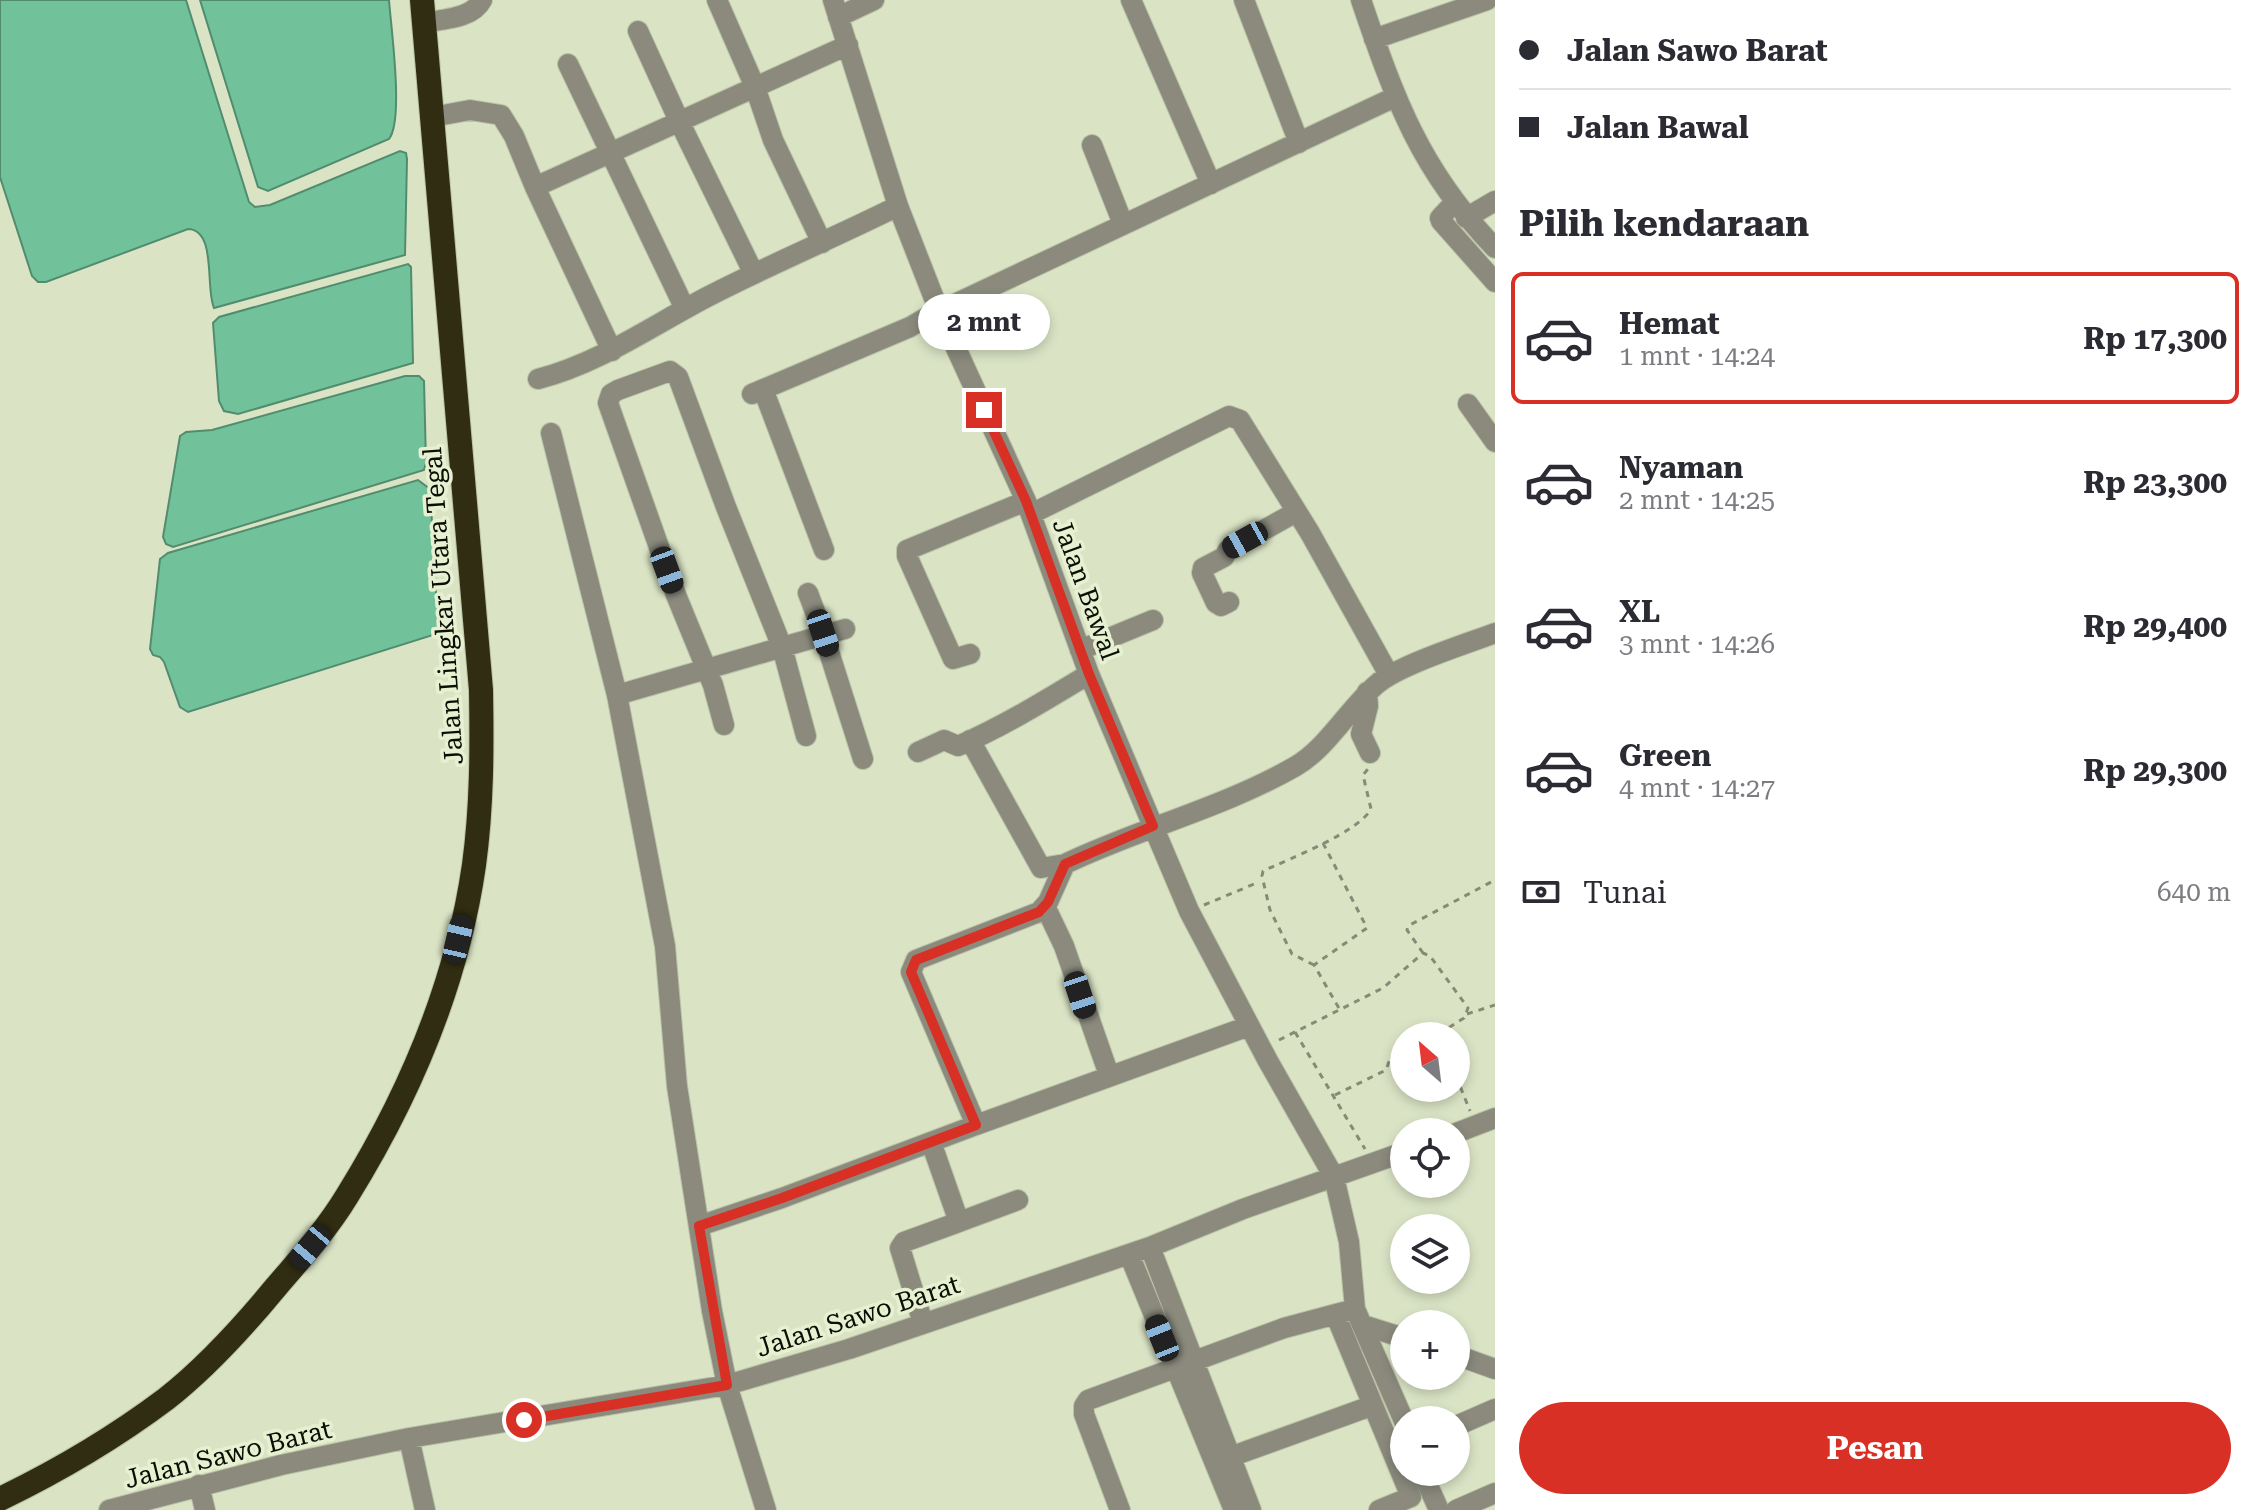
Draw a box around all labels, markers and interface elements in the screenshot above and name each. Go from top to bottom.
text: Jalan Sawo Barat [1567,33,1828,68]
text: Jalan Bawal [1567,110,1749,145]
text: Pilih kendaraan [1519,203,1809,245]
callout: 2 mnt [918,294,1050,350]
icon: car [1523,302,1595,374]
text: Hemat [1619,306,1720,341]
text: 2 mnt [947,307,1021,337]
text: Rp 17,300 [2083,321,2227,356]
text: 1 mnt · 14:24 [1619,341,1775,371]
route end [966,392,1002,428]
street label: Jalan Lingkar Utara Tegal [417,446,469,766]
icon: car [1523,446,1595,518]
text: Nyaman [1619,450,1744,485]
text: Rp 23,300 [2083,465,2227,500]
text: 2 mnt · 14:25 [1619,485,1775,515]
street label: Jalan Bawal [1047,514,1125,664]
car [1218,518,1272,562]
car [648,543,686,597]
icon: car [1523,590,1595,662]
text: XL [1619,594,1660,629]
car [804,606,842,660]
text: Rp 29,400 [2083,609,2227,644]
text: 3 mnt · 14:26 [1619,629,1775,659]
icon: car [1523,734,1595,806]
text: Green [1619,738,1711,773]
text: Rp 29,300 [2083,753,2227,788]
text: 4 mnt · 14:27 [1619,773,1775,803]
icon: cash [1519,870,1563,914]
text: Tunai [1583,875,1667,910]
text: 640 m [2157,877,2231,907]
car [441,913,475,965]
car [1061,968,1099,1022]
north arrow [1390,1022,1470,1102]
map controls [1390,1022,1470,1486]
button: locate [1390,1118,1470,1198]
button: layers [1390,1214,1470,1294]
car [285,1221,335,1273]
street label: Jalan Sawo Barat [752,1269,964,1363]
button: + [1390,1310,1470,1390]
car [1142,1311,1182,1365]
route start [506,1402,542,1438]
button: Pesan [1519,1402,2231,1494]
button: − [1390,1406,1470,1486]
street label: Jalan Sawo Barat [121,1414,335,1494]

